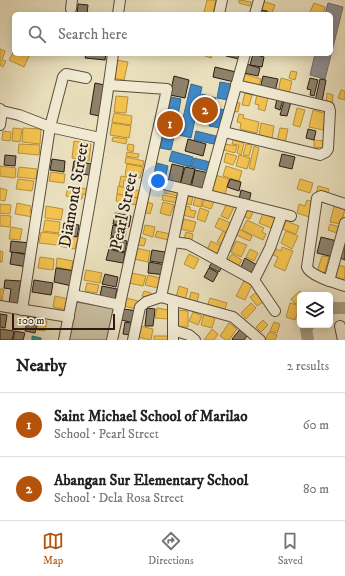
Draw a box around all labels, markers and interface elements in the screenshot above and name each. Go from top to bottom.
search box [12,12,333,56]
icon: search [26,23,48,45]
text: Search here [58,25,127,44]
pin: 2 [192,95,218,125]
pin: 1 [157,109,183,139]
street label: Diamond Street [54,140,94,249]
street label: Pearl Street [105,169,143,252]
your location [148,171,168,191]
map controls [297,292,333,328]
button: layers [297,292,333,328]
scale bar [12,312,115,331]
text: 100 m [18,314,44,328]
text: Nearby [16,355,66,377]
text: 2 results [287,358,329,374]
text: Saint Michael School of Marilao [54,407,247,426]
text: 1 [27,417,31,433]
text: 60 m [303,417,329,433]
text: School · Pearl Street [54,426,159,442]
text: Abangan Sur Elementary School [54,471,248,490]
text: 2 [26,481,32,497]
text: 80 m [303,481,329,497]
text: School · Dela Rosa Street [54,490,184,506]
tab: Map [42,530,64,568]
tab: Directions [148,530,194,568]
tab: Saved [278,530,303,568]

